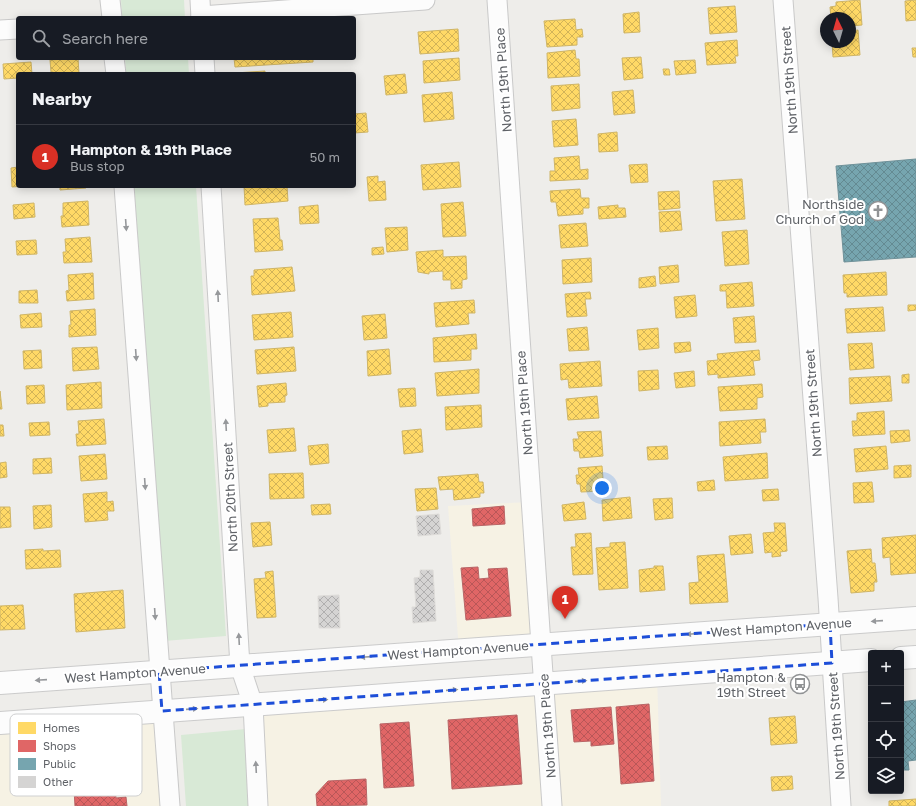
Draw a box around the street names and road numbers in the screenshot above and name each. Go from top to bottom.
street label: North 19th Street [777,25,801,135]
street label: North 19th Place [491,27,515,133]
street label: North 19th Street [801,348,825,458]
street label: North 19th Place [512,350,536,456]
street label: North 20th Street [219,442,241,552]
street label: West Hampton Avenue [710,614,852,640]
street label: West Hampton Avenue [387,637,529,663]
street label: West Hampton Avenue [64,660,206,686]
street label: North 19th Street [824,671,848,781]
street label: North 19th Place [535,673,559,779]

